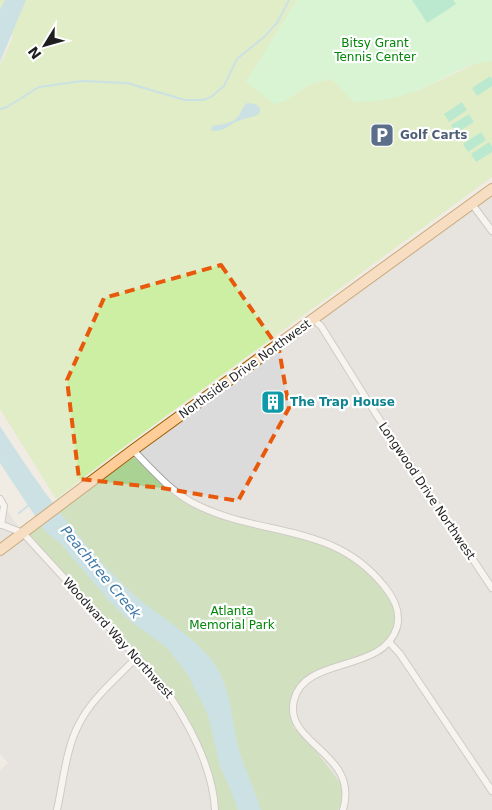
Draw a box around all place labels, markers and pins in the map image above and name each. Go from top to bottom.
parking icon: Golf Carts [369,122,395,148]
place label: Golf Carts [400,128,467,142]
building icon: The Trap House [260,389,286,415]
place label: The Trap House [290,395,395,409]

